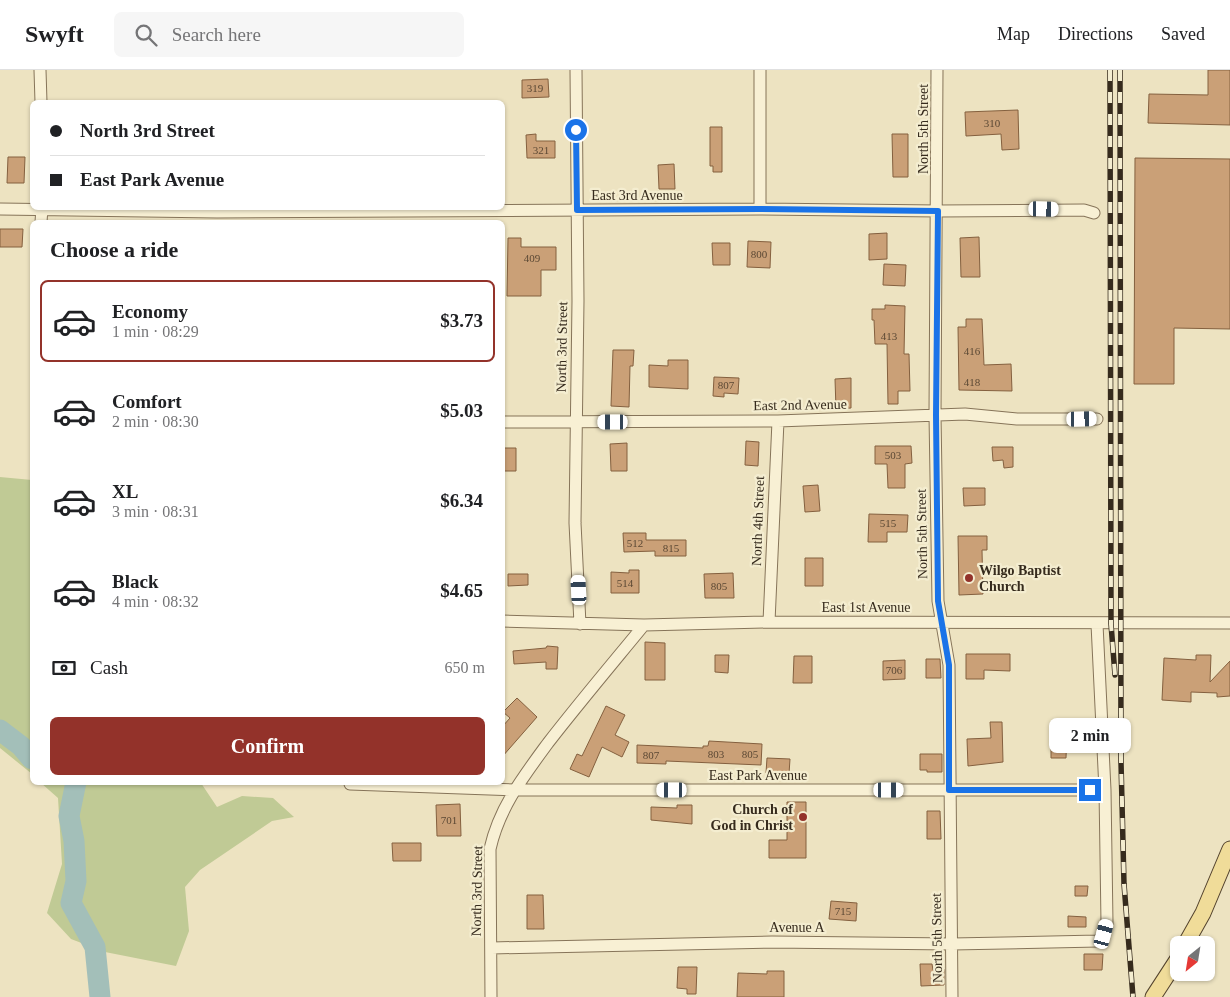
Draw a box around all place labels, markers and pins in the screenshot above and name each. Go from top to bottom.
place label: Wilgo Baptist Church [979,563,1061,594]
marker: Wilgo Baptist Church [963,572,975,584]
place label: Church of God in Christ [711,802,793,833]
marker: Church of God in Christ [797,811,809,823]

